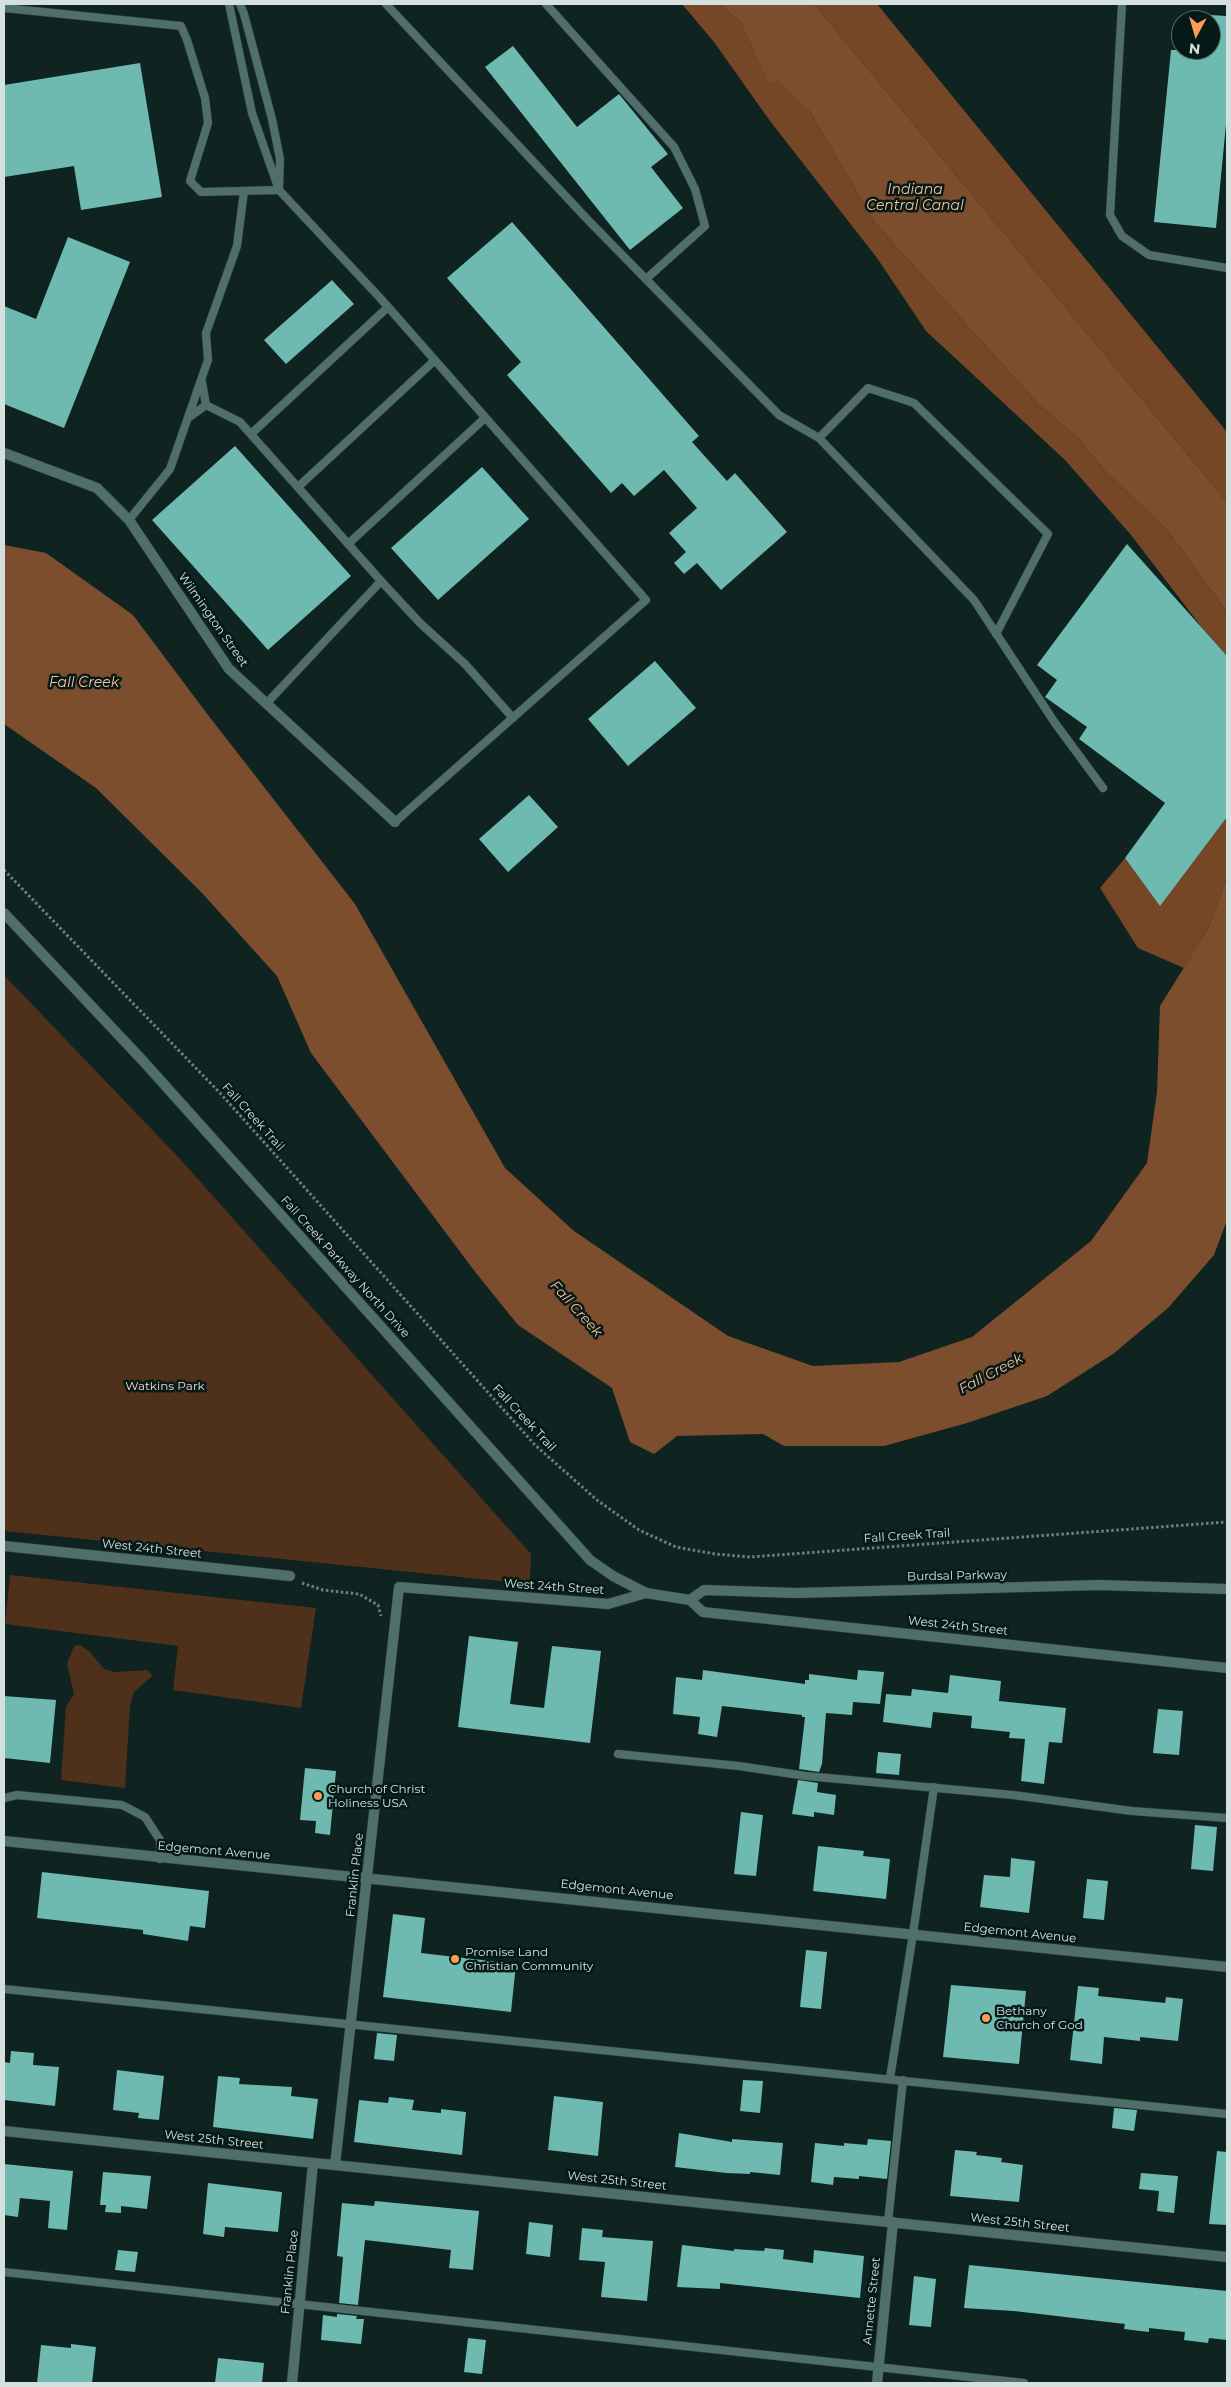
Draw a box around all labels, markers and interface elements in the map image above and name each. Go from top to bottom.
north arrow [1171,10,1221,60]
text: N [1188,39,1201,58]
water label: Indiana Central Canal [866,182,964,214]
street label: Wilmington Street [175,570,251,670]
water label: Fall Creek [49,675,119,691]
street label: Fall Creek Trail [219,1080,287,1154]
street label: Fall Creek Parkway North Drive [278,1193,412,1341]
water label: Fall Creek [546,1277,606,1341]
water label: Fall Creek [956,1350,1026,1398]
park label: Watkins Park [125,1379,205,1393]
street label: Fall Creek Trail [489,1381,559,1455]
street label: Fall Creek Trail [863,1526,951,1546]
street label: West 24th Street [101,1537,203,1561]
street label: Burdsal Parkway [907,1568,1007,1584]
street label: West 24th Street [503,1576,605,1598]
street label: West 24th Street [907,1614,1009,1638]
place label: Church of Christ Holiness USA [328,1782,425,1810]
marker: Church of Christ Holiness USA [312,1790,324,1802]
street label: Franklin Place [343,1832,367,1918]
street label: Edgemont Avenue [157,1839,271,1863]
street label: Edgemont Avenue [560,1877,674,1903]
street label: Edgemont Avenue [963,1920,1077,1946]
place label: Promise Land Christian Community [465,1945,593,1973]
marker: Promise Land Christian Community [449,1953,461,1965]
place label: Bethany Church of God [996,2004,1083,2032]
marker: Bethany Church of God [980,2012,992,2024]
street label: West 25th Street [164,2128,264,2152]
street label: West 25th Street [567,2169,667,2193]
street label: West 25th Street [970,2211,1070,2235]
street label: Franklin Place [278,2229,302,2315]
street label: Annette Street [860,2256,884,2346]

